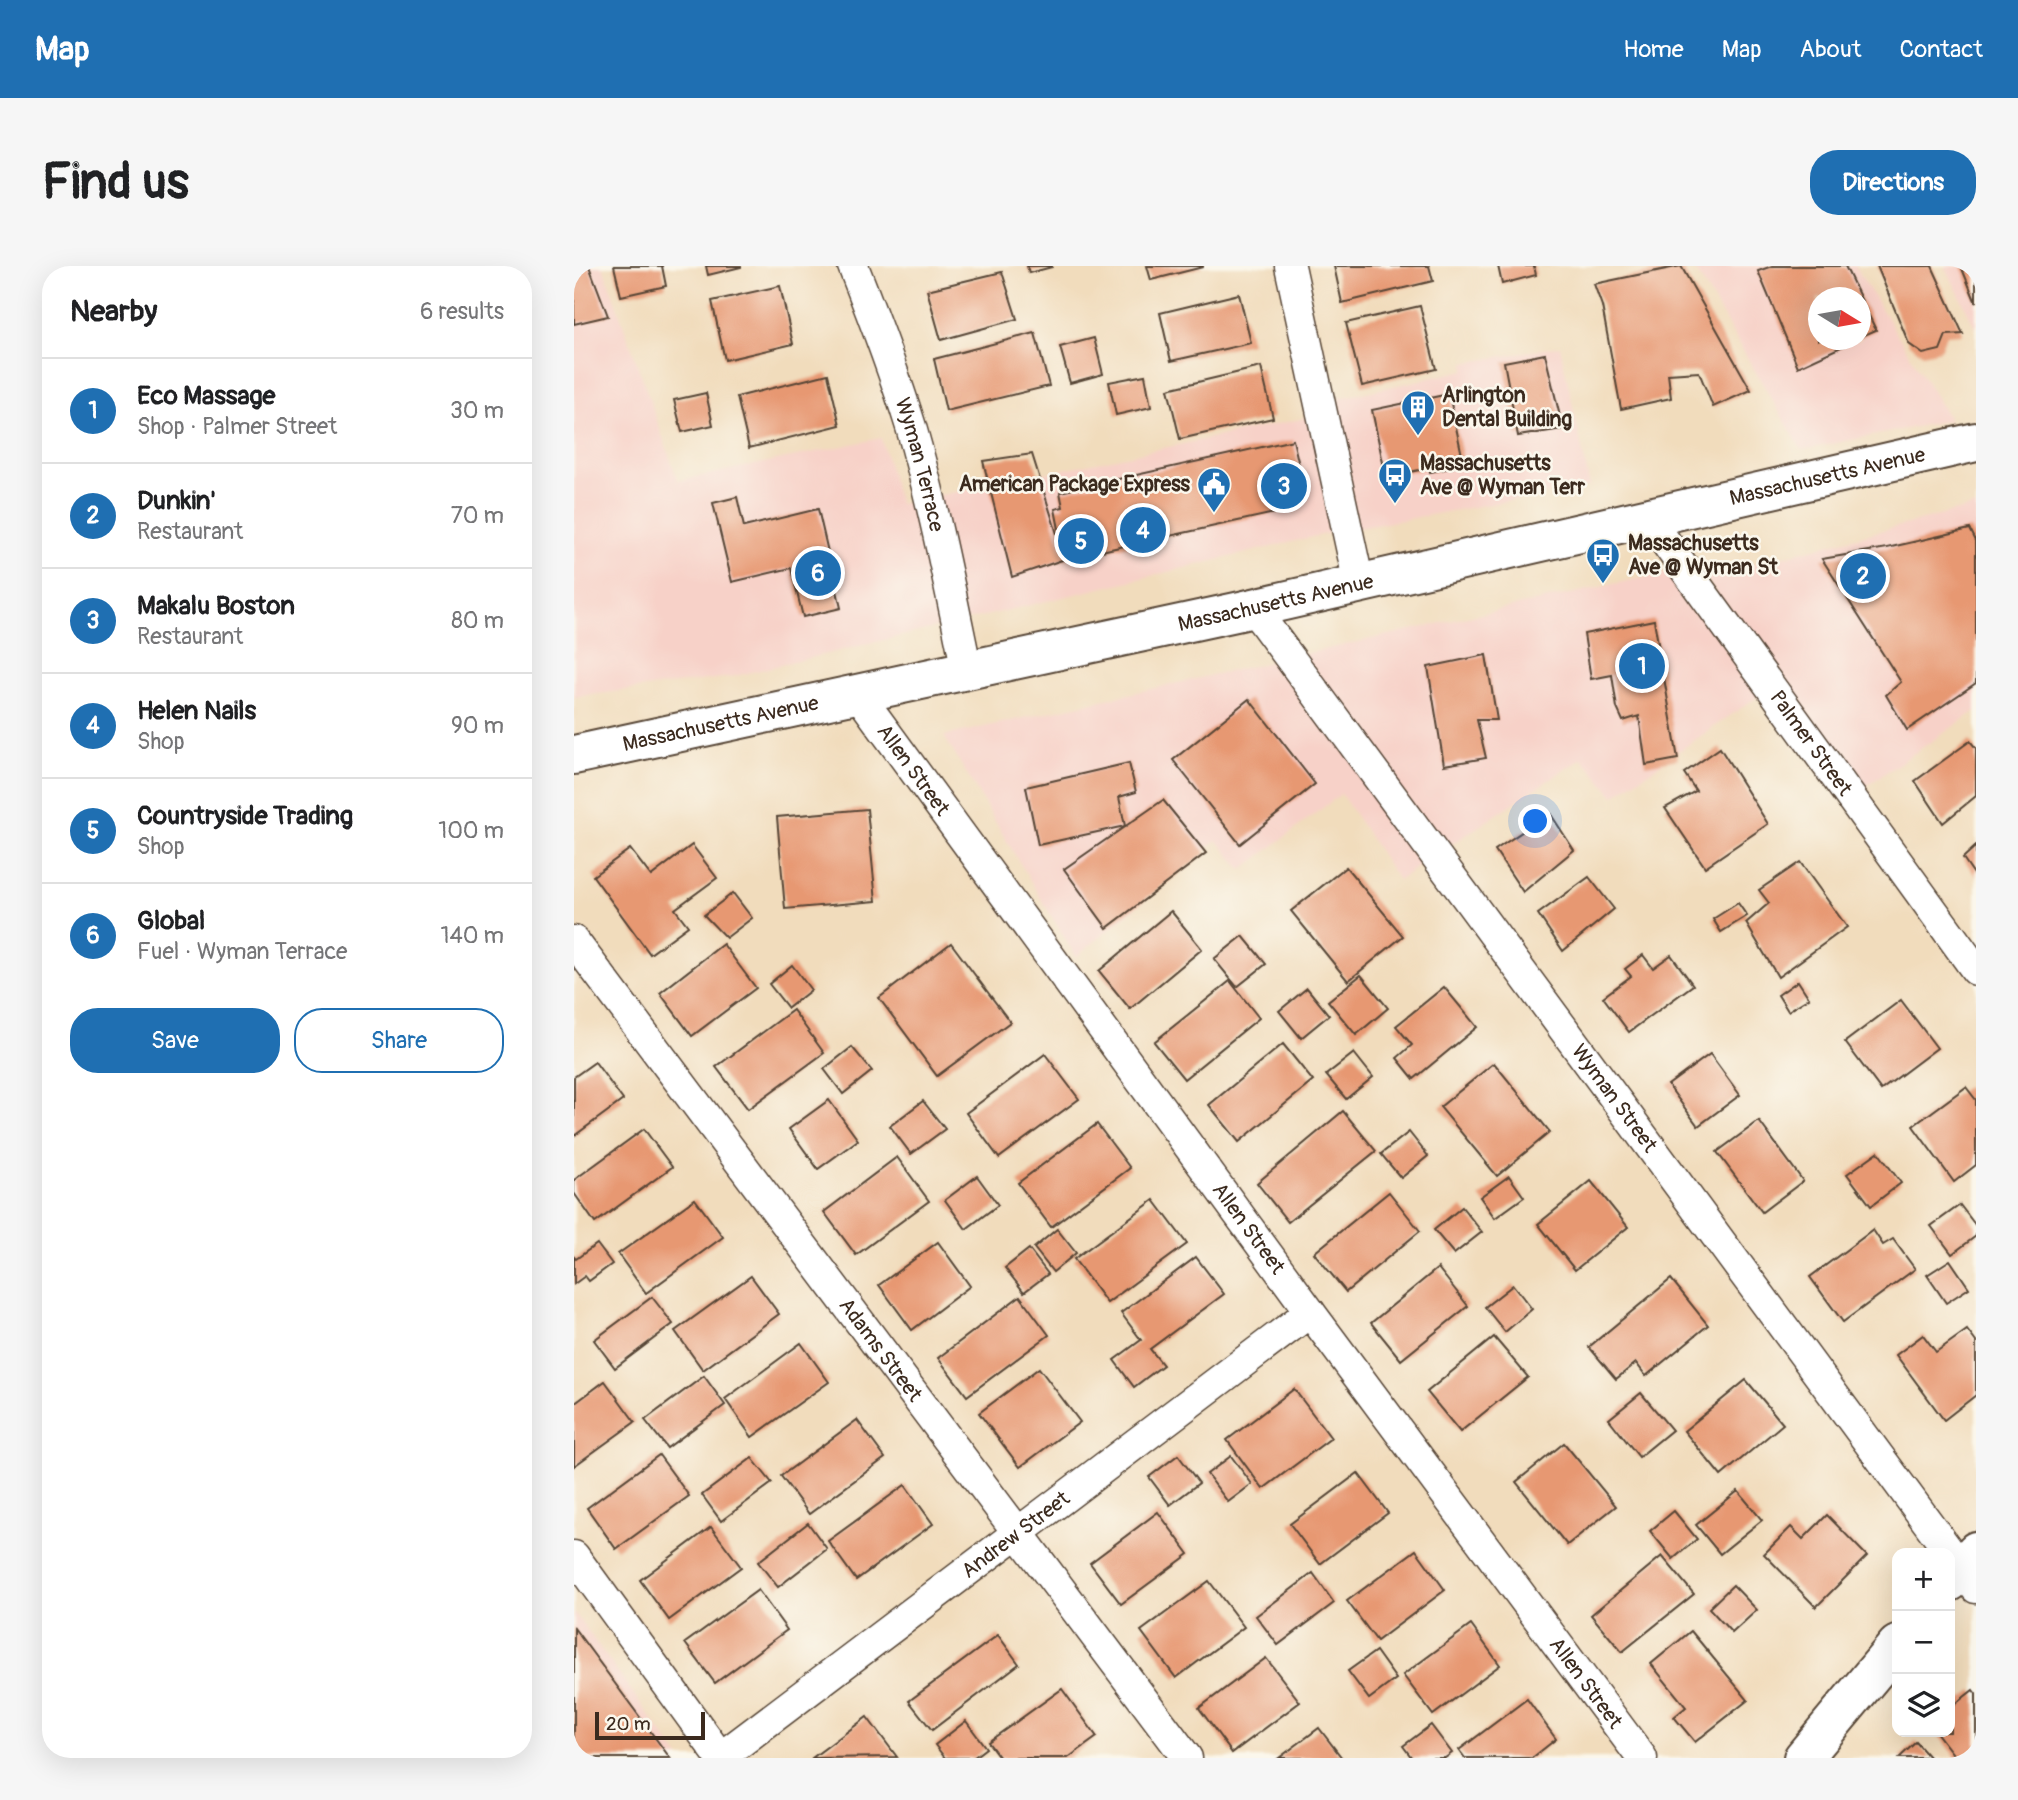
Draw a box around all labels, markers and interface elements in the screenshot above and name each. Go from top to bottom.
text: Map [35,29,90,70]
text: Home [1623,35,1684,64]
text: Map [1722,35,1762,64]
text: About [1800,35,1862,64]
text: Contact [1900,35,1983,64]
button: Directions [1810,150,1976,215]
text: Find us [42,152,189,213]
north arrow [1808,287,1871,350]
text: Nearby [70,293,157,330]
text: 6 results [420,297,504,326]
text: Eco Massage [137,380,275,412]
place label: Arlington Dental Building [1442,382,1572,433]
building icon: Arlington Dental Building [1399,388,1437,437]
street label: Wyman Terrace [889,394,951,535]
text: 1 [89,396,98,425]
text: 30 m [450,396,504,425]
text: Shop · Palmer Street [137,412,337,441]
street label: Massachusetts Avenue [1727,440,1928,512]
place label: Massachusetts Ave @ Wyman Terr [1420,450,1585,501]
bus stop icon: Massachusetts Ave @ Wyman Terr [1376,456,1414,505]
pin: 3 [1261,460,1307,512]
public building icon: American Package Express [1195,465,1233,514]
place label: American Package Express [959,471,1191,498]
text: Dunkin' [137,485,216,517]
text: 2 [87,501,99,530]
text: 70 m [451,501,504,530]
pin: 4 [1120,504,1166,556]
pin: 5 [1058,515,1104,567]
text: Restaurant [137,517,243,546]
place label: Massachusetts Ave @ Wyman St [1628,530,1778,581]
bus stop icon: Massachusetts Ave @ Wyman St [1584,536,1622,585]
pin: 6 [795,547,841,599]
pin: 2 [1840,550,1886,602]
street label: Massachusetts Avenue [1175,567,1377,638]
text: Makalu Boston [137,590,295,622]
text: 3 [87,606,99,635]
text: 80 m [451,606,504,635]
text: Restaurant [137,622,243,651]
pin: 1 [1619,640,1665,692]
street label: Palmer Street [1764,685,1859,801]
street label: Massachusetts Avenue [620,689,822,758]
text: Helen Nails [137,695,256,727]
text: 4 [86,711,100,740]
text: 90 m [451,711,504,740]
street label: Allen Street [871,719,956,821]
text: Shop [137,727,185,756]
text: Countryside Trading [137,800,353,832]
your location [1518,804,1552,838]
text: 5 [87,816,99,845]
text: 100 m [438,816,504,845]
text: Shop [137,832,185,861]
text: Global [137,905,205,937]
text: 6 [86,921,100,950]
text: 140 m [441,921,504,950]
text: Fuel · Wyman Terrace [137,937,347,966]
button: Save [70,1008,280,1073]
button: Share [294,1008,504,1073]
street label: Wyman Street [1566,1038,1664,1158]
street label: Allen Street [1206,1177,1292,1280]
street label: Adams Street [833,1292,929,1407]
street label: Andrew Street [956,1485,1075,1584]
map controls [1892,1548,1955,1737]
button: + [1892,1548,1955,1611]
button: − [1892,1611,1955,1674]
street label: Allen Street [1543,1632,1629,1734]
button: layers [1892,1674,1955,1737]
scale bar [595,1709,705,1741]
text: 20 m [606,1712,651,1736]

